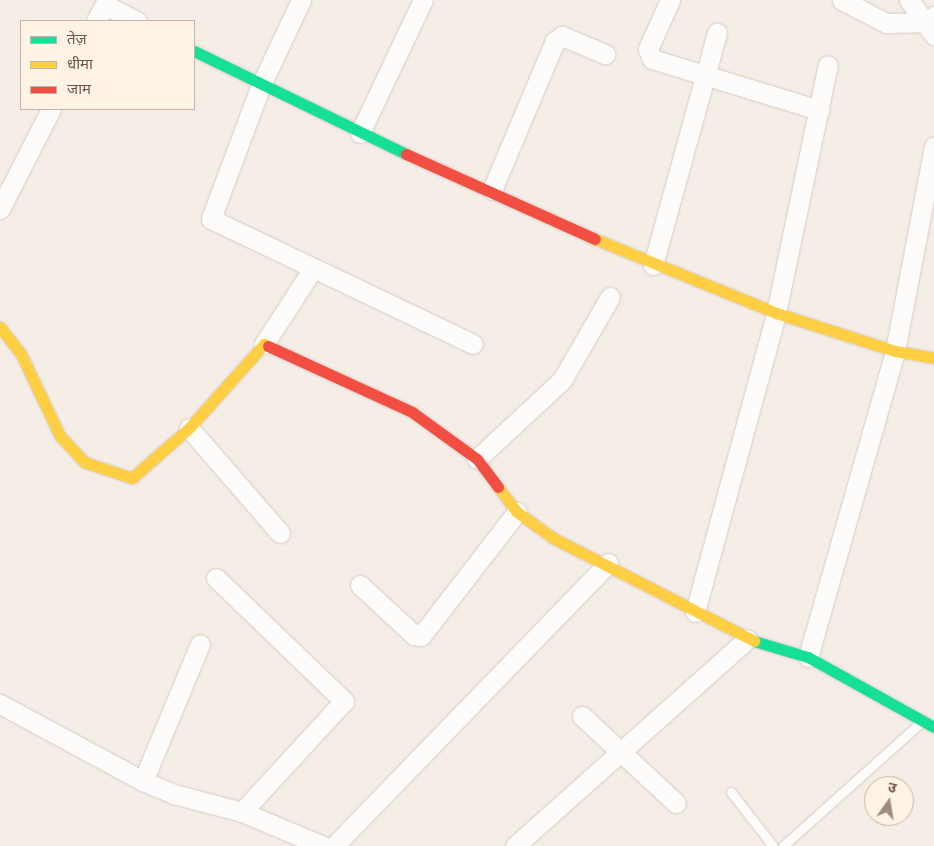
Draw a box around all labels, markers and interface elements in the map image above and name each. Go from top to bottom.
legend [20,20,195,110]
text: तेज़ [67,29,87,48]
text: धीमा [67,54,93,73]
text: जाम [67,79,91,98]
north arrow [864,776,914,826]
text: उ [886,778,898,797]

